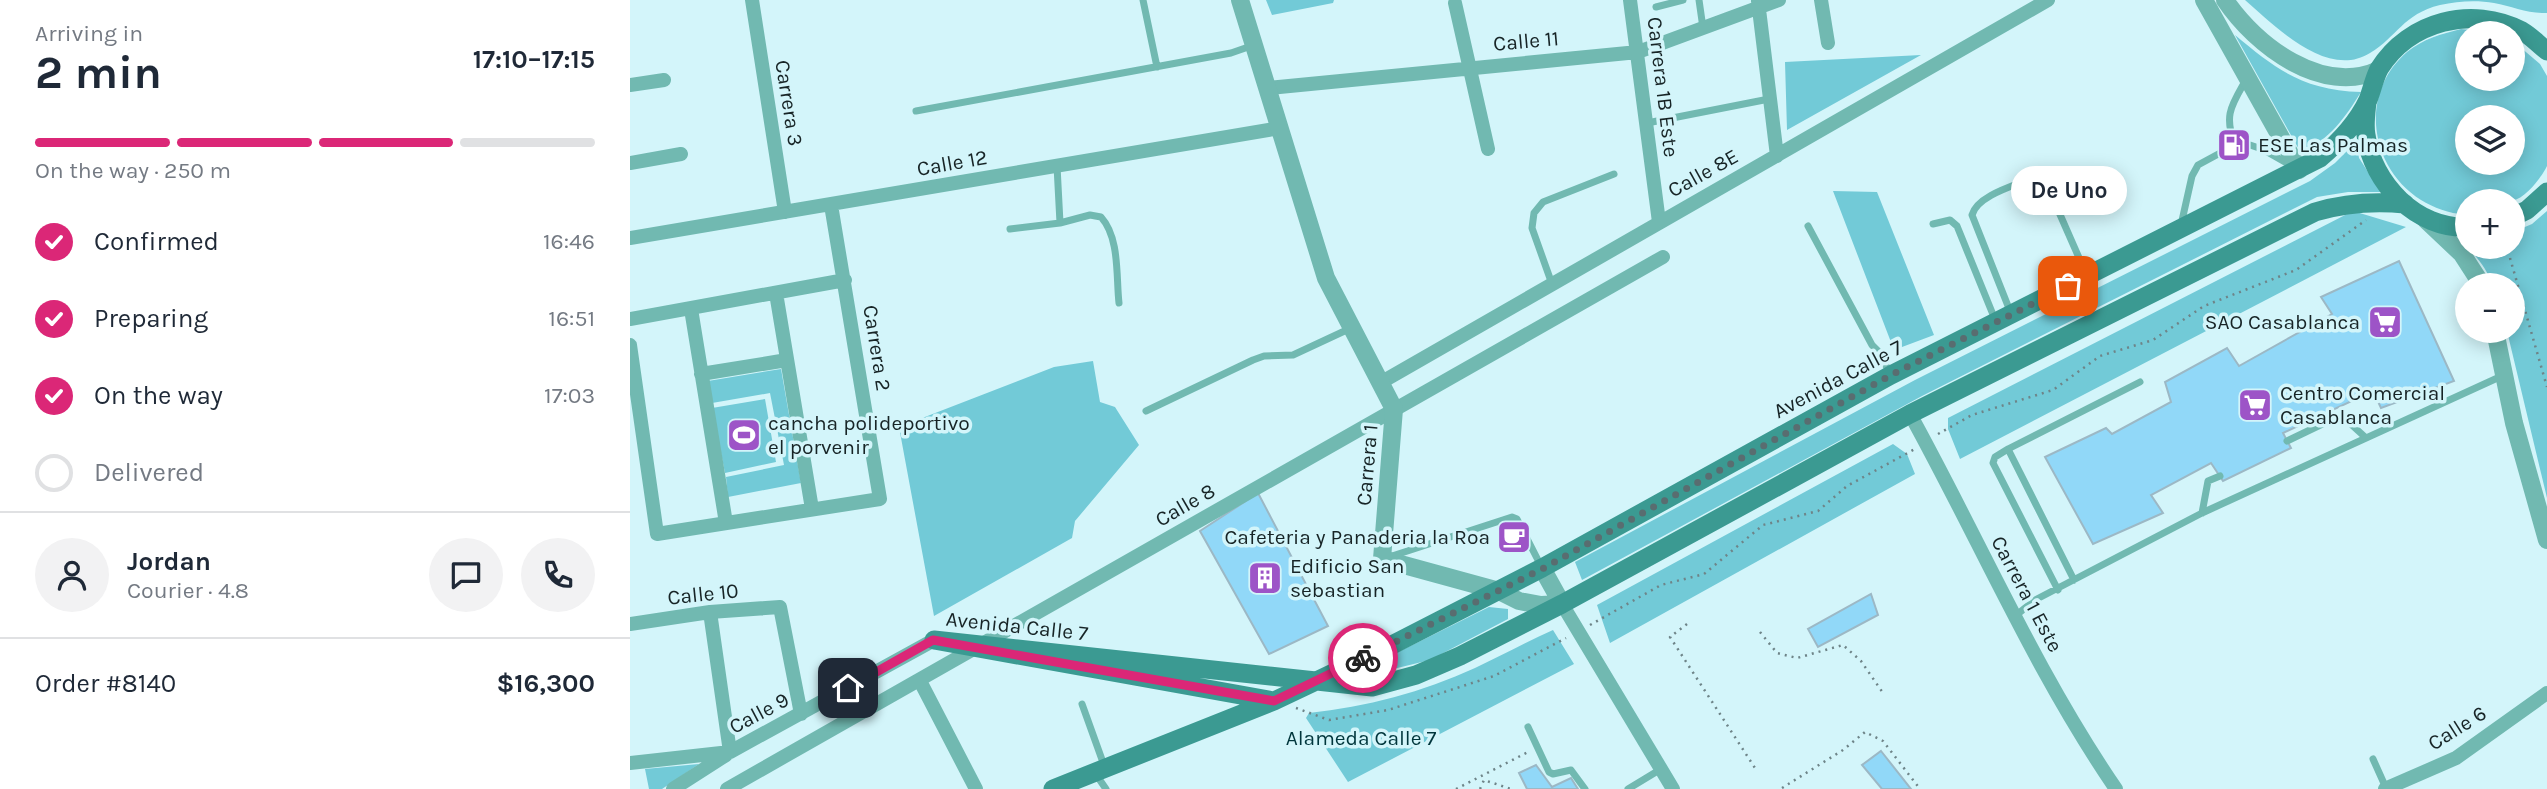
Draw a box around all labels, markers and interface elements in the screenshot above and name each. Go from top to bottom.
street label: Carrera 1B Este [1642,16,1684,158]
text: Arriving in [35,20,143,47]
map controls [2455,21,2525,343]
button: locate [2455,21,2525,91]
street label: Calle 11 [1492,26,1560,56]
text: 17:10–17:15 [473,44,595,75]
text: 2 min [35,46,162,100]
street label: Carrera 3 [770,58,808,148]
button: layers [2455,105,2525,175]
fuel station icon: ESE Las Palmas [2215,126,2253,164]
place label: ESE Las Palmas [2258,133,2408,157]
street label: Calle 8E [1664,144,1742,202]
street label: Calle 12 [915,145,989,181]
text: On the way · 250 m [35,157,231,184]
callout: De Uno [2010,167,2126,216]
text: De Uno [2030,177,2108,204]
button: + [2455,189,2525,259]
icon: check [35,223,73,261]
text: Confirmed [94,226,219,257]
text: 16:46 [543,228,595,255]
pin [2038,256,2098,316]
icon: bag [2049,267,2087,305]
button: − [2455,273,2525,343]
icon: check [35,300,73,338]
text: Preparing [94,303,208,334]
street label: Carrera 2 [858,303,896,393]
supermarket icon: SAO Casablanca [2366,303,2404,341]
text: 16:51 [548,305,595,332]
place label: SAO Casablanca [2205,310,2360,334]
street label: Avenida Calle 7 [1769,335,1907,423]
icon: check [35,377,73,415]
text: On the way [94,380,223,411]
place label: Centro Comercial Casablanca [2280,381,2445,429]
text: 17:03 [544,382,595,409]
supermarket icon: Centro Comercial Casablanca [2236,386,2274,424]
place label: cancha polideportivo el porvenir [768,411,970,459]
sports icon: cancha polideportivo el porvenir [725,416,763,454]
street label: Carrera 1 [1351,423,1383,507]
text: Delivered [94,457,204,488]
street label: Calle 8 [1151,478,1219,532]
cafe icon: Cafeteria y Panaderia la Roa [1495,518,1533,556]
place label: Cafeteria y Panaderia la Roa [1224,525,1490,549]
street label: Carrera 1 Este [1986,532,2068,656]
button: person [35,538,109,612]
button: chat [429,538,503,612]
button: phone [521,538,595,612]
text: Jordan [127,546,211,577]
place label: Edificio San sebastian [1290,554,1404,602]
building icon: Edificio San sebastian [1246,559,1284,597]
text: Courier · 4.8 [127,577,249,604]
street label: Calle 10 [666,578,740,610]
street label: Avenida Calle 7 [945,607,1089,645]
courier [1328,623,1398,693]
icon: bike [1344,639,1382,677]
pin [818,658,878,718]
text: Order #8140 [35,668,176,699]
text: $16,300 [496,668,595,699]
icon: home [829,669,867,707]
street label: Calle 9 [725,687,793,739]
street label: Calle 6 [2424,701,2490,755]
park label: Alameda Calle 7 [1286,726,1437,750]

